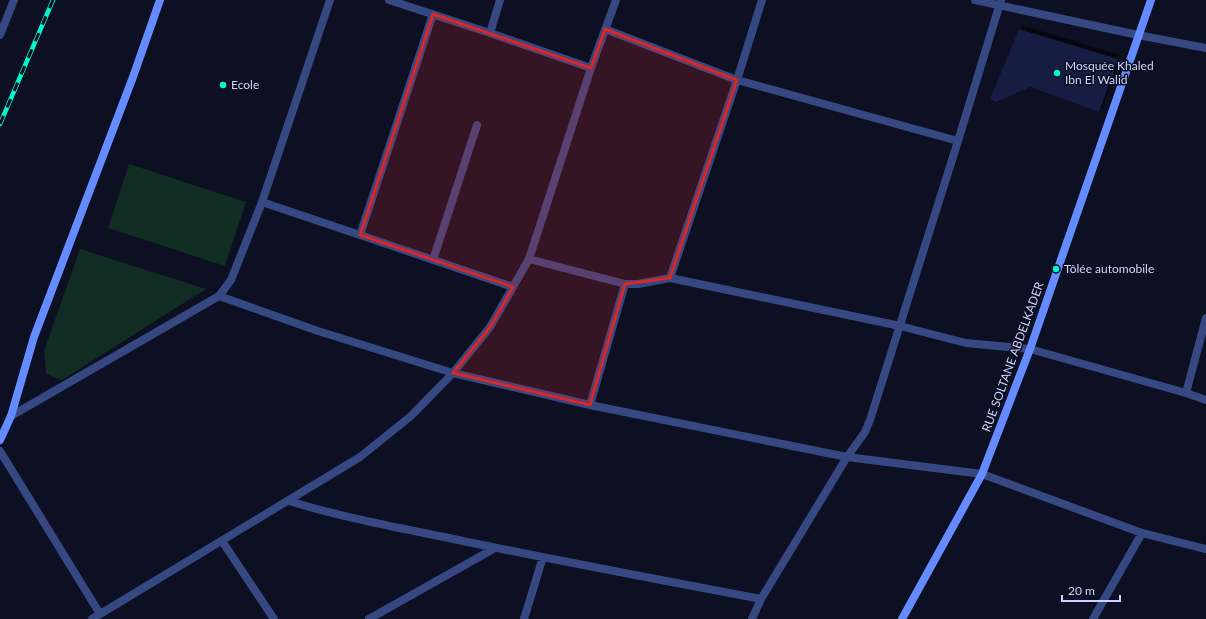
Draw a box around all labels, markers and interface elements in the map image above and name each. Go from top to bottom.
place label: Mosquée Khaled Ibn El Walid [1065,58,1154,87]
marker: Mosquée Khaled Ibn El Walid [1052,68,1062,78]
place label: Ecole [231,77,259,92]
marker: Ecole [218,80,228,90]
place label: Tôlée automobile [1064,261,1154,276]
marker: Tôlée automobile [1051,264,1061,274]
street label: RUE SOLTANE ABDELKADER [978,279,1047,434]
scale bar [1062,577,1120,603]
text: 20 m [1068,583,1095,598]

